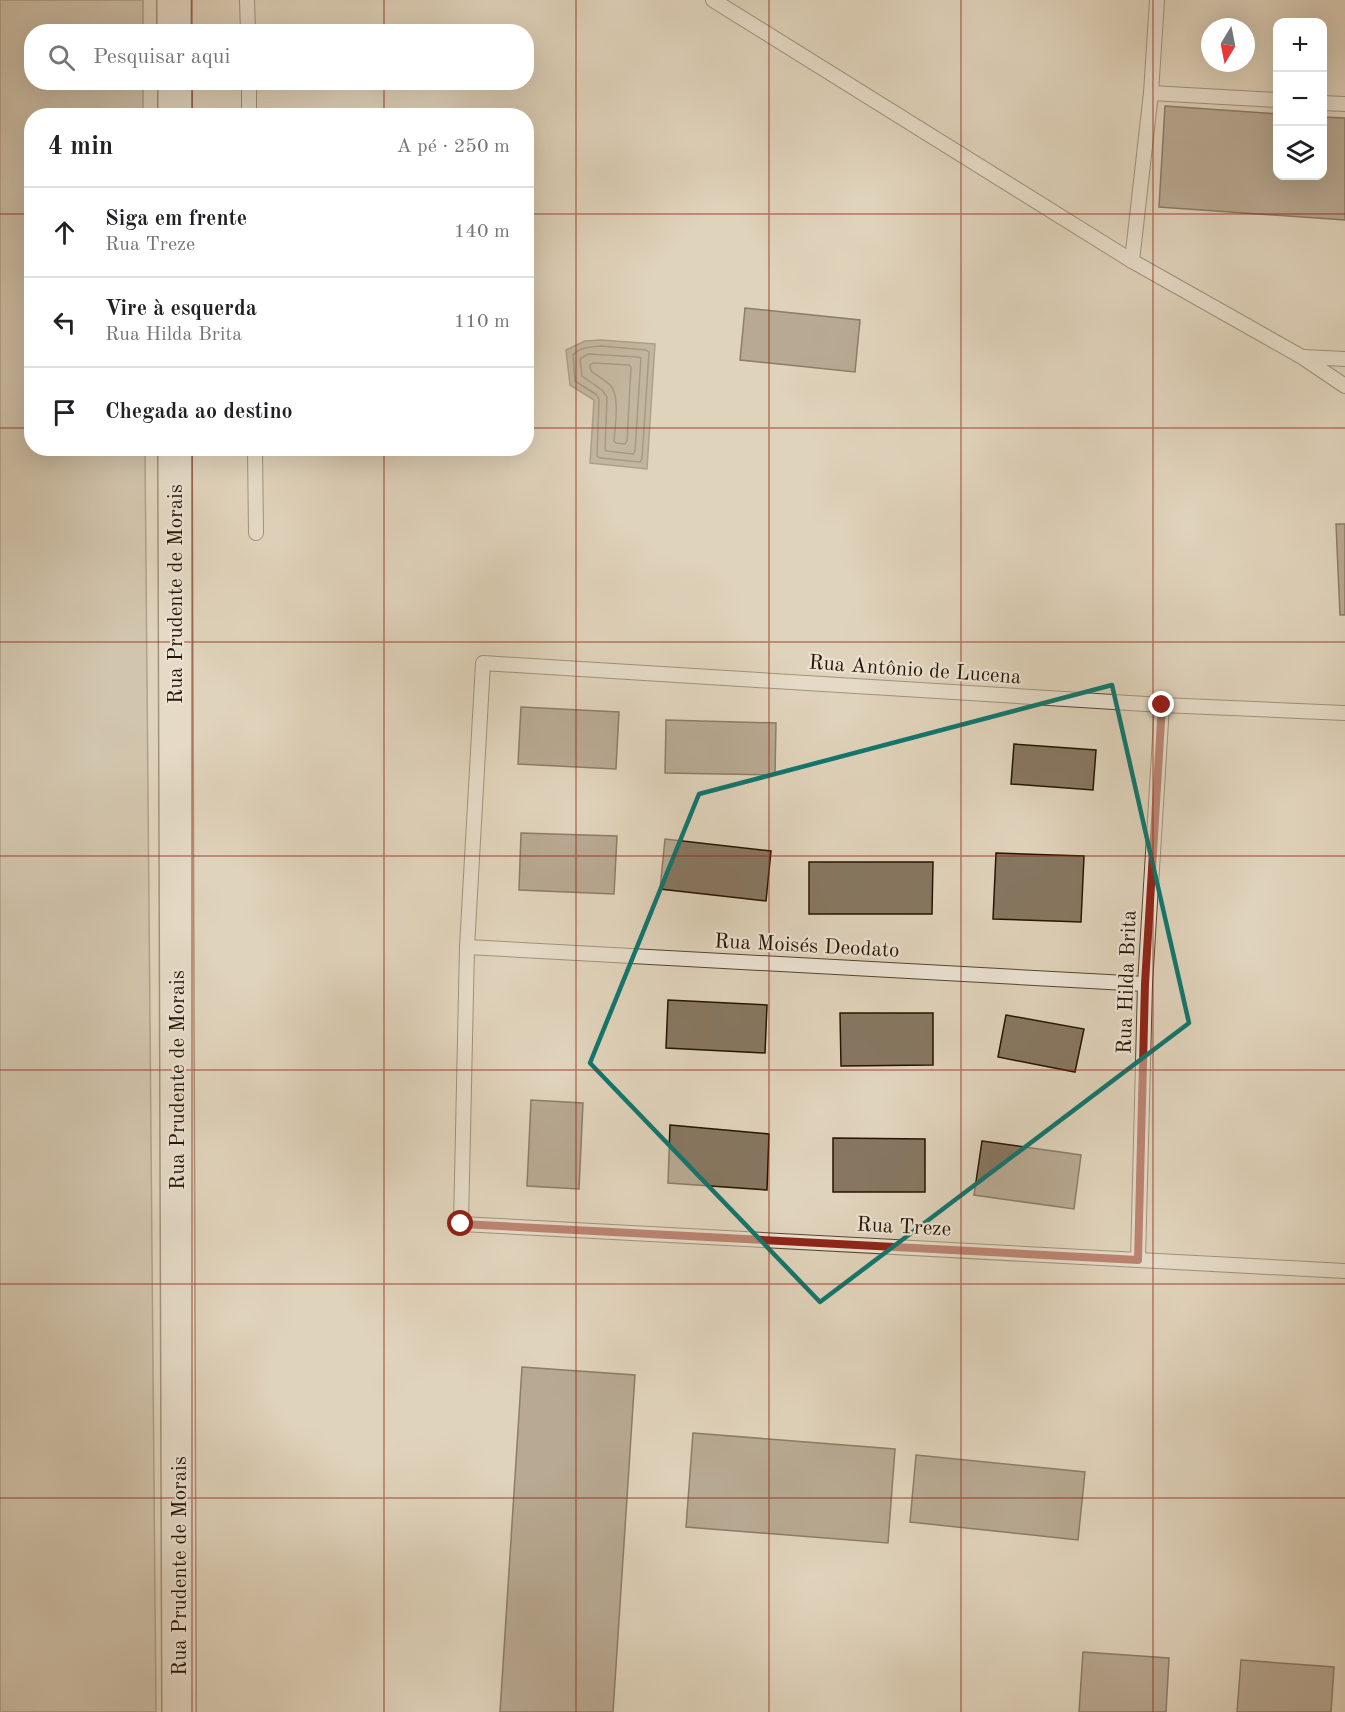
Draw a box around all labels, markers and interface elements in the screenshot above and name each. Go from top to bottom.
north arrow [1201,18,1255,72]
map controls [1273,18,1327,180]
button: + [1273,18,1327,72]
search box [24,24,534,90]
icon: search [45,41,78,74]
text: Pesquisar aqui [93,46,230,68]
button: − [1273,72,1327,126]
button: layers [1273,126,1327,180]
text: 4 min [48,134,113,160]
text: A pé · 250 m [396,137,510,157]
text: Siga em frente [105,208,247,230]
icon: ahead [48,216,81,249]
text: 140 m [454,222,510,242]
text: Rua Treze [105,235,195,255]
text: Vire à esquerda [105,298,257,320]
icon: left [48,306,81,339]
text: 110 m [454,312,510,332]
text: Rua Hilda Brita [105,325,242,345]
icon: arrive [48,396,81,429]
text: Chegada ao destino [105,401,293,423]
street label: Rua Prudente de Morais [166,484,187,704]
street label: Rua Antônio de Lucena [808,653,1022,688]
route end [1148,691,1174,717]
street label: Rua Hilda Brita [1114,910,1141,1054]
street label: Rua Moisés Deodato [714,931,900,962]
street label: Rua Prudente de Morais [168,970,189,1190]
route start [447,1210,473,1236]
street label: Rua Treze [856,1215,952,1240]
street label: Rua Prudente de Morais [170,1456,191,1676]

